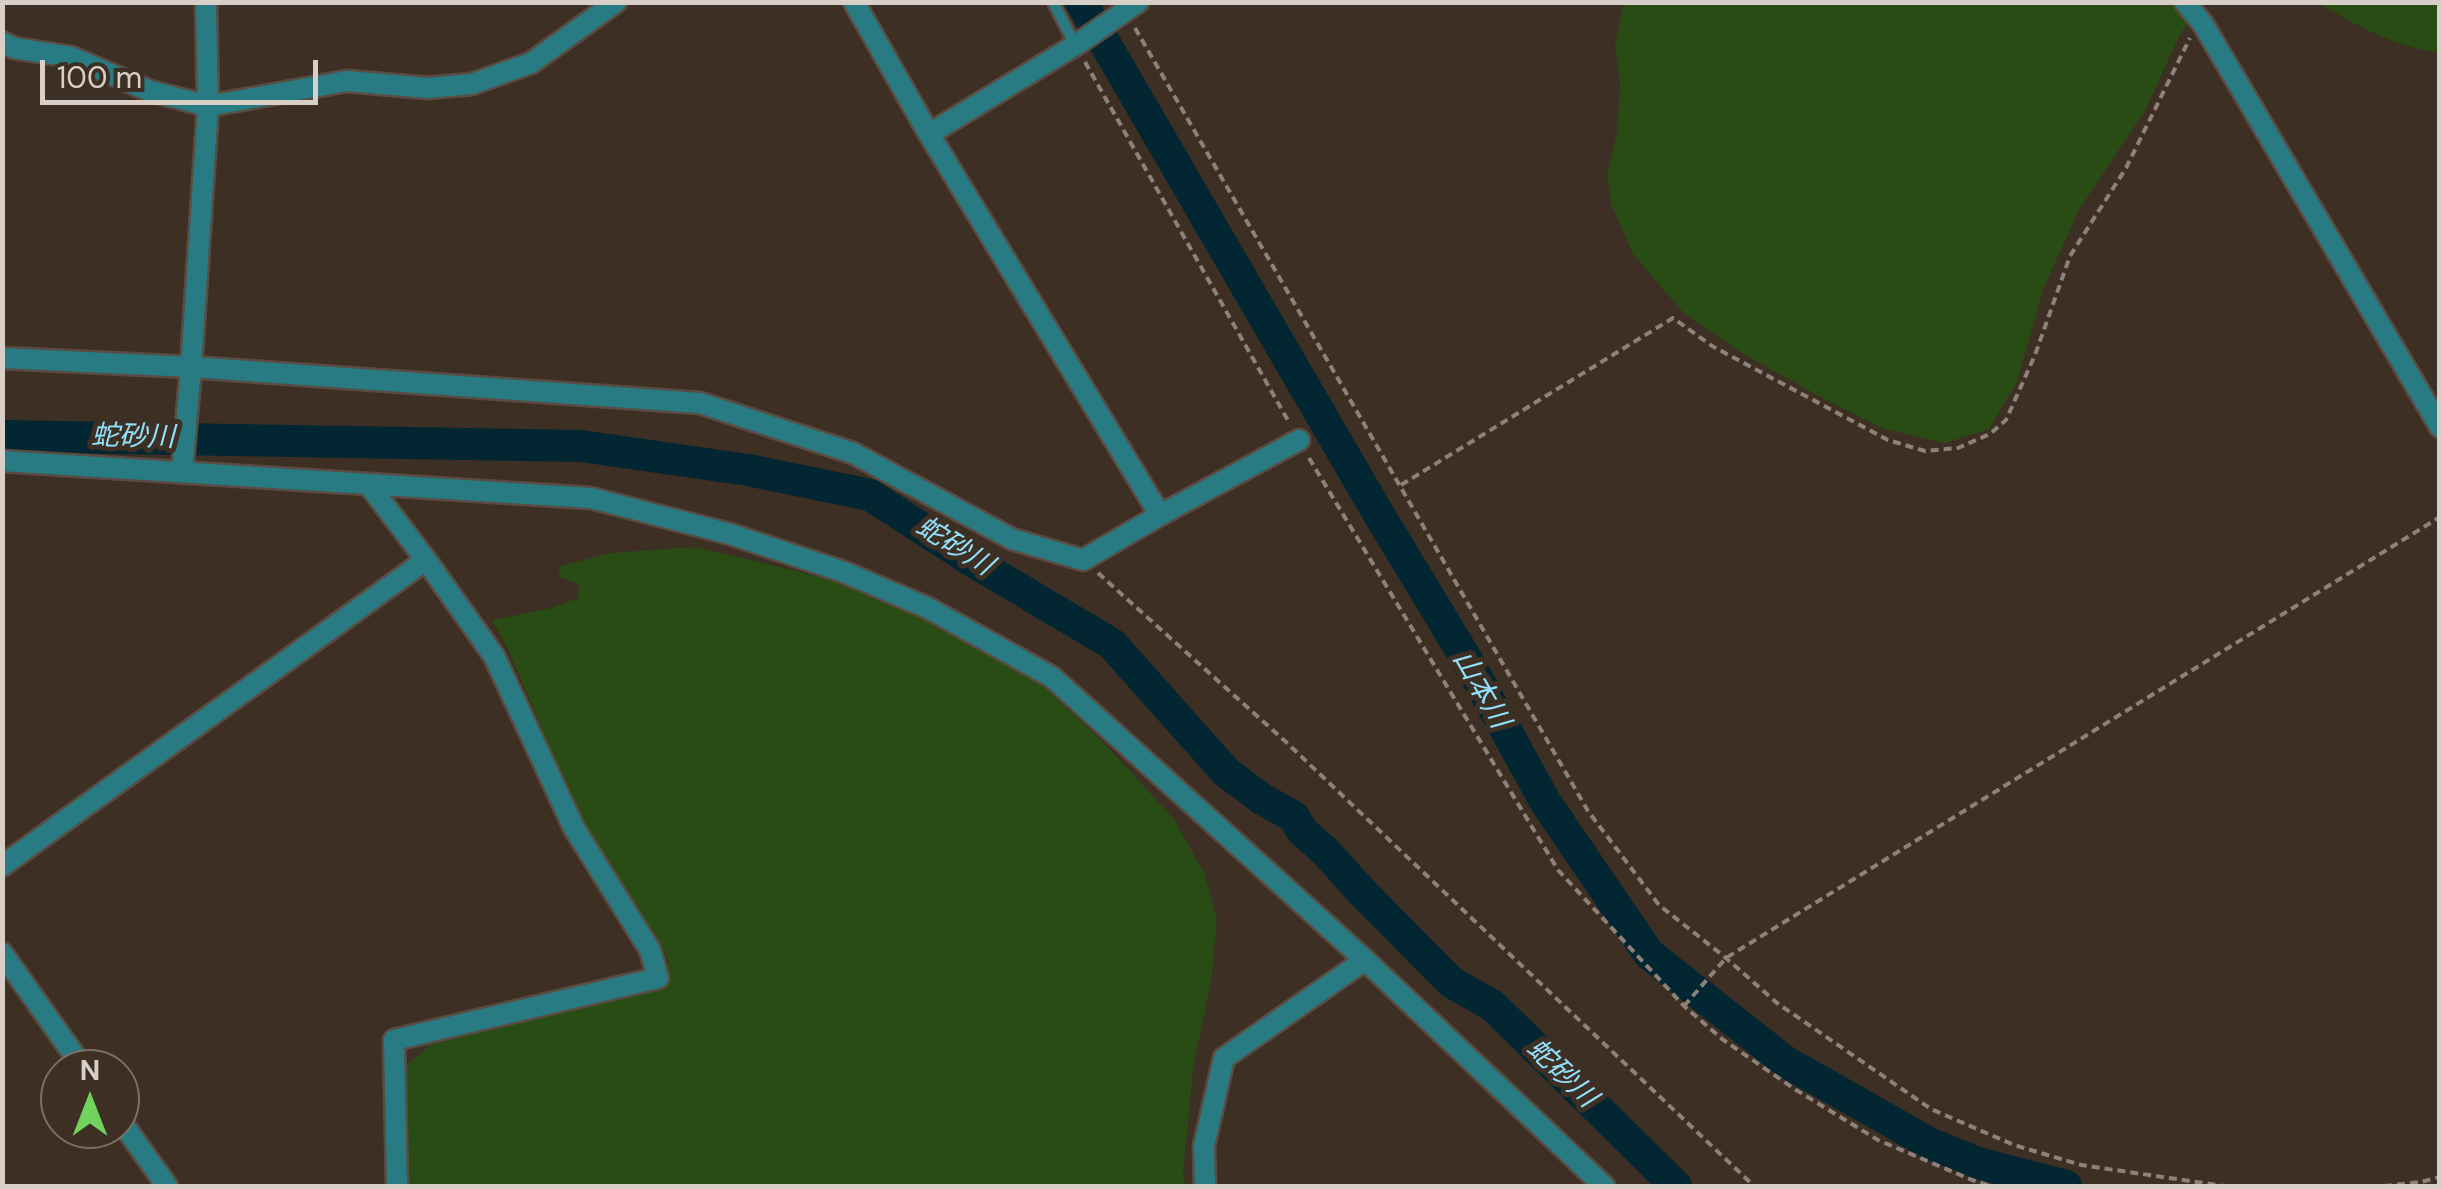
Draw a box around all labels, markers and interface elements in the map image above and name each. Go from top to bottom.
scale bar [45,40,322,102]
text: 100 m [57,58,142,97]
water label: 蛇砂川 [91,420,175,456]
water label: 蛇砂川 [909,510,999,584]
water label: 山本川 [1444,645,1516,735]
water label: 蛇砂川 [1519,1033,1603,1115]
north arrow [40,1049,140,1149]
text: N [80,1052,100,1089]

